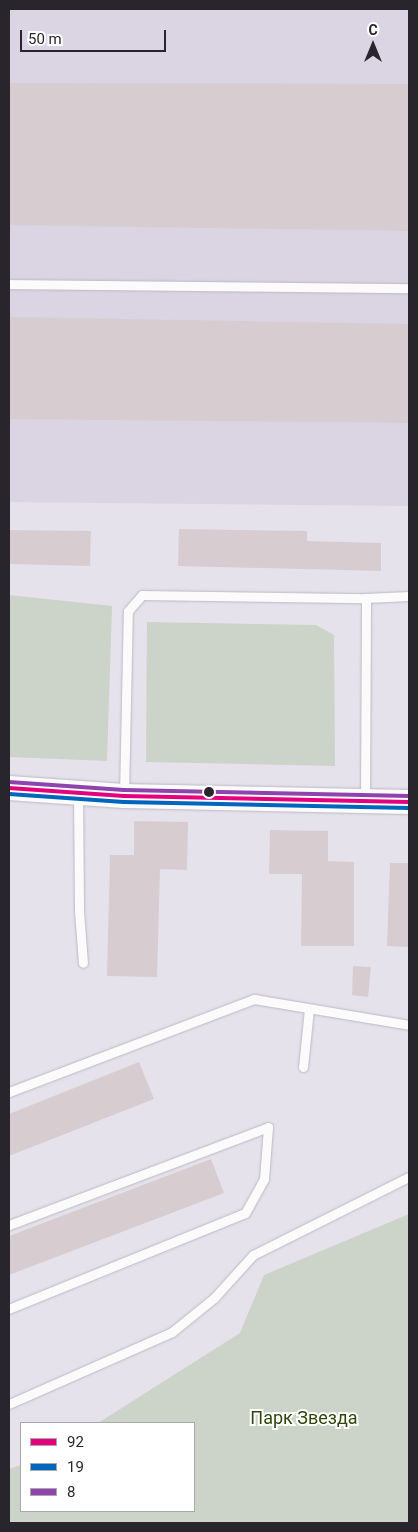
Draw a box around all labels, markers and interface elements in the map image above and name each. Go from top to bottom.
scale bar [22,20,169,52]
north arrow [348,20,398,70]
text: С [368,22,378,38]
text: 50 m [28,30,62,48]
unlabelled marker [204,787,214,797]
park label: Парк Звезда [250,1407,358,1429]
legend [20,1422,195,1512]
text: 92 [67,1433,84,1451]
text: 19 [67,1458,84,1476]
text: 8 [67,1483,75,1501]

